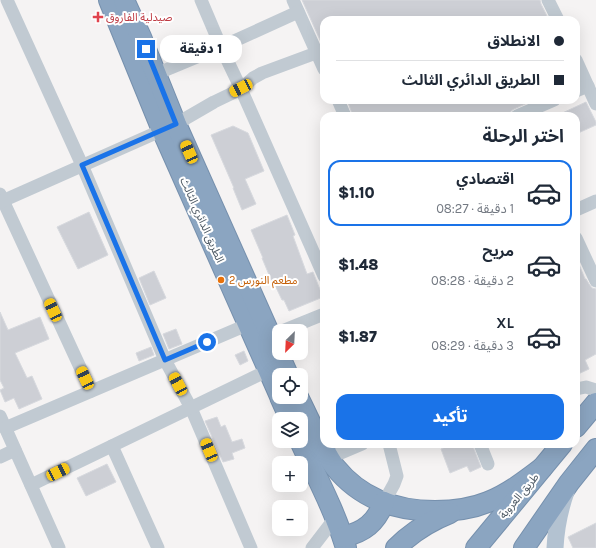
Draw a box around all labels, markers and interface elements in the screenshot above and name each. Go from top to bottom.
place label: صيدلية الفاروق [106,11,172,24]
marker: صيدلية الفاروق [93,12,103,22]
text: الانطلاق [488,32,540,50]
callout: 1 دقيقة [160,35,242,63]
route end [137,40,155,58]
text: 1 دقيقة [180,41,222,56]
text: الطريق الدائري الثالث [402,71,540,89]
car [228,77,254,99]
text: اختر الرحلة [483,125,564,147]
car [179,139,199,165]
text: اقتصادي [456,170,514,188]
street label: الطريق الدائري الثالث [175,175,227,266]
icon: car [526,175,562,211]
text: $1.10 [338,184,375,202]
text: 1 دقيقة · 08:27 [436,201,514,216]
text: مريح [482,242,514,260]
icon: car [526,247,562,283]
text: $1.48 [338,256,379,274]
text: 2 دقيقة · 08:28 [431,273,514,288]
place label: مطعم النورس 2 [229,274,298,289]
marker: مطعم النورس 2 [216,275,226,285]
car [42,297,64,323]
text: XL [496,314,514,332]
icon: car [526,319,562,355]
north arrow [272,324,308,360]
map controls [272,324,308,536]
text: $1.87 [338,328,377,346]
route start [198,333,216,351]
text: 3 دقيقة · 08:29 [431,338,514,353]
car [74,365,96,391]
button: locate [272,368,308,404]
car [167,371,189,397]
button: تأكيد [336,394,564,440]
button: layers [272,412,308,448]
car [199,437,219,463]
button: + [272,456,308,492]
car [45,461,71,483]
street label: طريق العروبة [496,471,542,521]
button: − [272,500,308,536]

